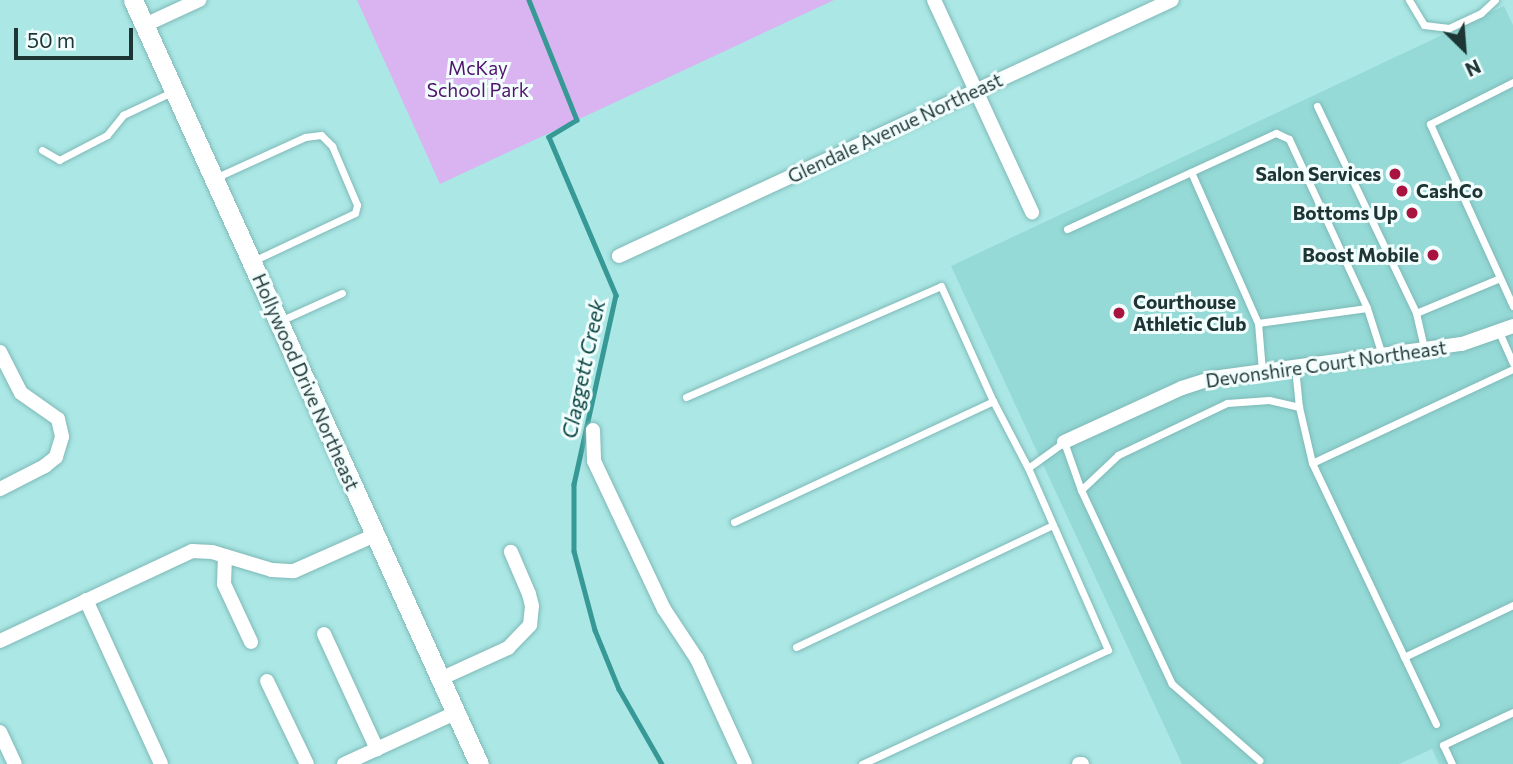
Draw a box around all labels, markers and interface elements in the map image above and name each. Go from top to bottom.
scale bar [18,14,136,58]
north arrow [1429,14,1499,84]
text: 50 m [27,27,75,52]
text: N [1462,55,1484,82]
park label: McKay School Park [427,57,529,101]
street label: Glendale Avenue Northeast [784,68,1006,188]
place label: Salon Services [1256,163,1381,185]
marker: Salon Services [1387,166,1403,182]
place label: CashCo [1416,180,1483,202]
marker: CashCo [1394,183,1410,199]
place label: Bottoms Up [1293,202,1398,224]
marker: Bottoms Up [1404,205,1420,221]
place label: Boost Mobile [1302,244,1419,266]
marker: Boost Mobile [1425,247,1441,263]
street label: Hollywood Drive Northeast [248,270,364,494]
place label: Courthouse Athletic Club [1133,291,1246,335]
water label: Claggett Creek [556,297,610,441]
marker: Courthouse Athletic Club [1111,305,1127,321]
street label: Devonshire Court Northeast [1204,336,1448,392]

